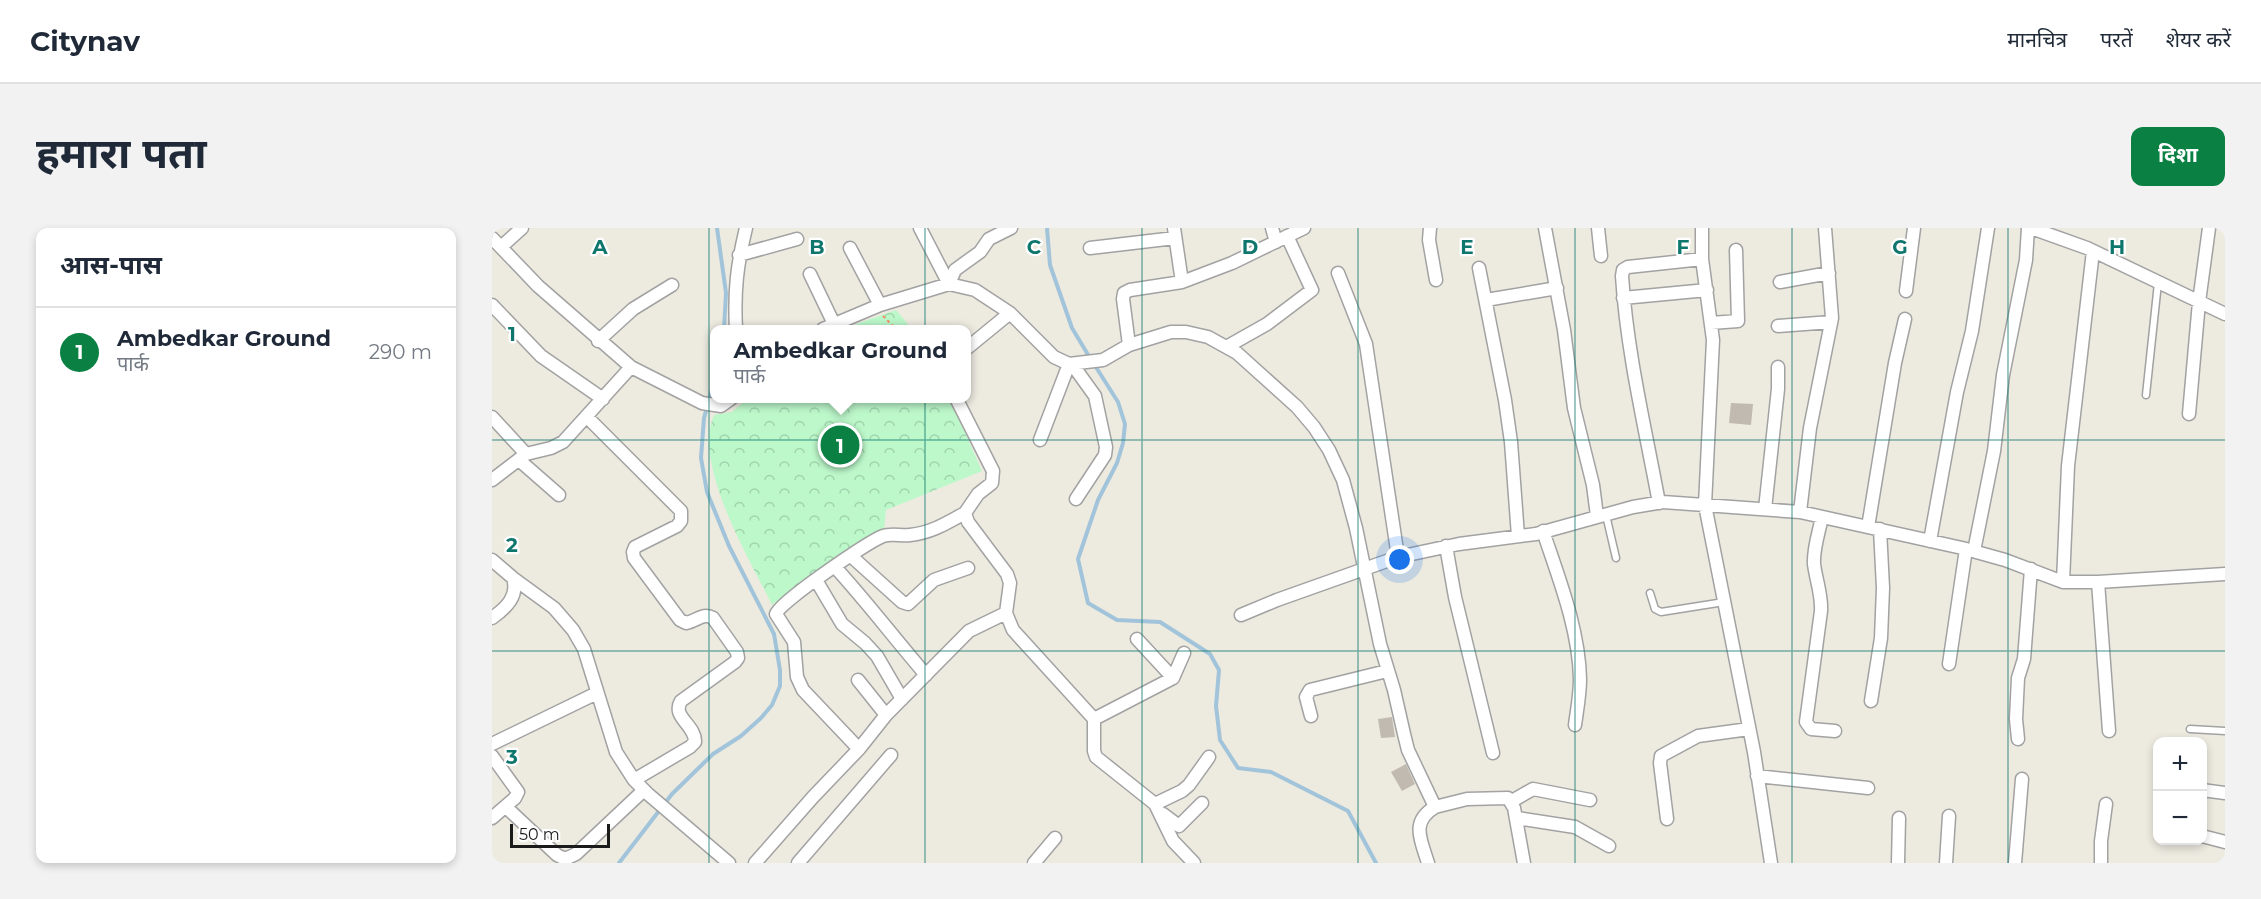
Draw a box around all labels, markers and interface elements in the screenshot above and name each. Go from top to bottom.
text: Citynav [30,24,140,58]
text: मानचित्र [2007,27,2067,52]
text: परतें [2100,27,2133,52]
text: शेयर करें [2166,27,2231,52]
text: हमारा पता [36,127,206,179]
button: दिशा [2131,127,2225,186]
text: A [591,235,608,259]
text: B [809,235,825,259]
text: C [1027,235,1042,259]
text: D [1242,235,1258,259]
text: E [1460,235,1474,259]
text: F [1677,235,1690,259]
text: G [1892,235,1908,259]
text: H [2109,235,2125,259]
text: आस-पास [60,249,162,281]
text: 1 [508,322,516,346]
text: Ambedkar Ground [117,325,331,352]
popup [710,325,971,403]
text: Ambedkar Ground [734,337,947,364]
text: 1 [76,340,83,364]
text: 290 m [369,340,432,364]
text: पार्क [117,352,149,376]
text: पार्क [734,364,765,388]
pin: 1 [820,422,860,468]
text: 2 [506,533,518,557]
your location [1385,545,1414,574]
map controls [2153,737,2207,845]
button: + [2153,737,2207,791]
text: 3 [505,745,518,769]
button: − [2153,791,2207,845]
scale bar [510,821,610,848]
text: 50 m [519,825,560,844]

